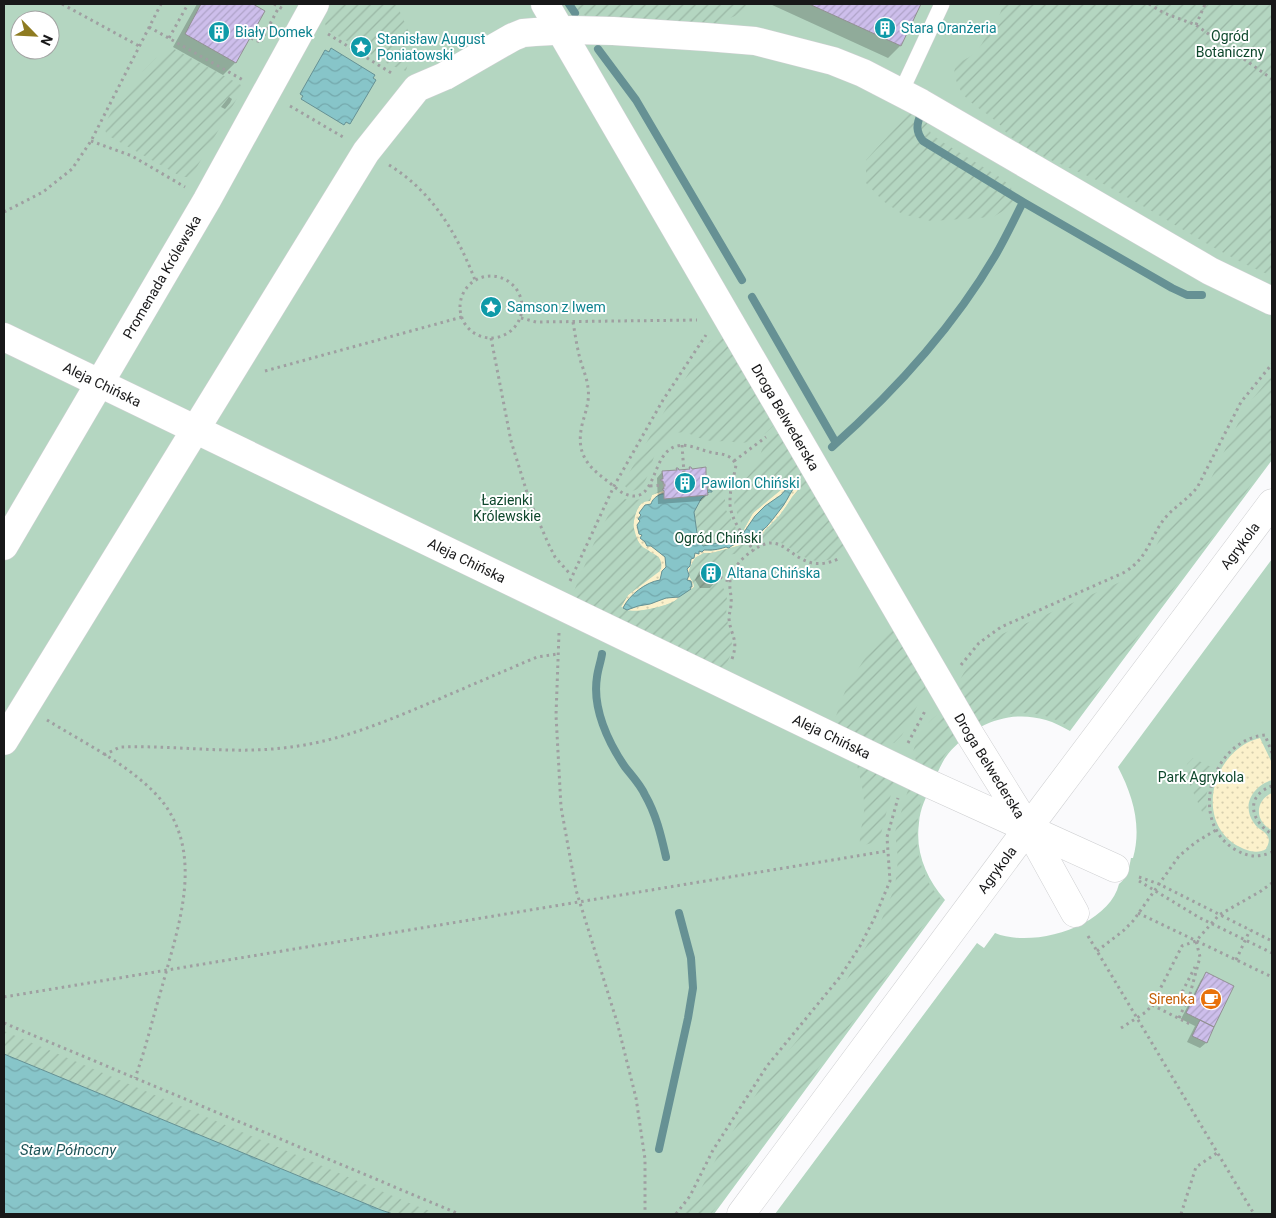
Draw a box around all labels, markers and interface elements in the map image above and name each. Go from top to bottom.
north arrow [10,10,60,60]
building icon: Stara Oranżeria [873,16,897,40]
building icon: Biały Domek [207,20,231,44]
place label: Stara Oranżeria [901,20,997,36]
place label: Biały Domek [235,24,313,40]
park label: Ogród Botaniczny [1196,28,1265,60]
place label: Stanisław August Poniatowski [377,31,486,63]
text: N [38,33,56,48]
place icon: Stanisław August Poniatowski [349,35,373,59]
street label: Promenada Królewska [119,212,204,341]
place icon: Samson z lwem [479,295,503,319]
place label: Samson z lwem [507,299,606,315]
street label: Aleja Chińska [61,359,144,410]
street label: Droga Belwederska [748,361,822,473]
building icon: Pawilon Chiński [673,471,697,495]
place label: Pawilon Chiński [701,475,800,491]
park label: Łazienki Królewskie [473,492,541,524]
street label: Agrykola [1217,519,1263,572]
park label: Ogród Chiński [674,530,762,546]
street label: Aleja Chińska [425,535,508,586]
building icon: Altana Chińska [699,561,723,585]
place label: Altana Chińska [727,565,820,581]
street label: Droga Belwederska [951,710,1028,821]
street label: Aleja Chińska [790,711,873,762]
park label: Park Agrykola [1158,769,1244,785]
street label: Agrykola [974,843,1020,896]
cafe icon: Sirenka [1199,987,1223,1011]
place label: Sirenka [1149,991,1195,1007]
water label: Staw Północny [20,1141,117,1159]

